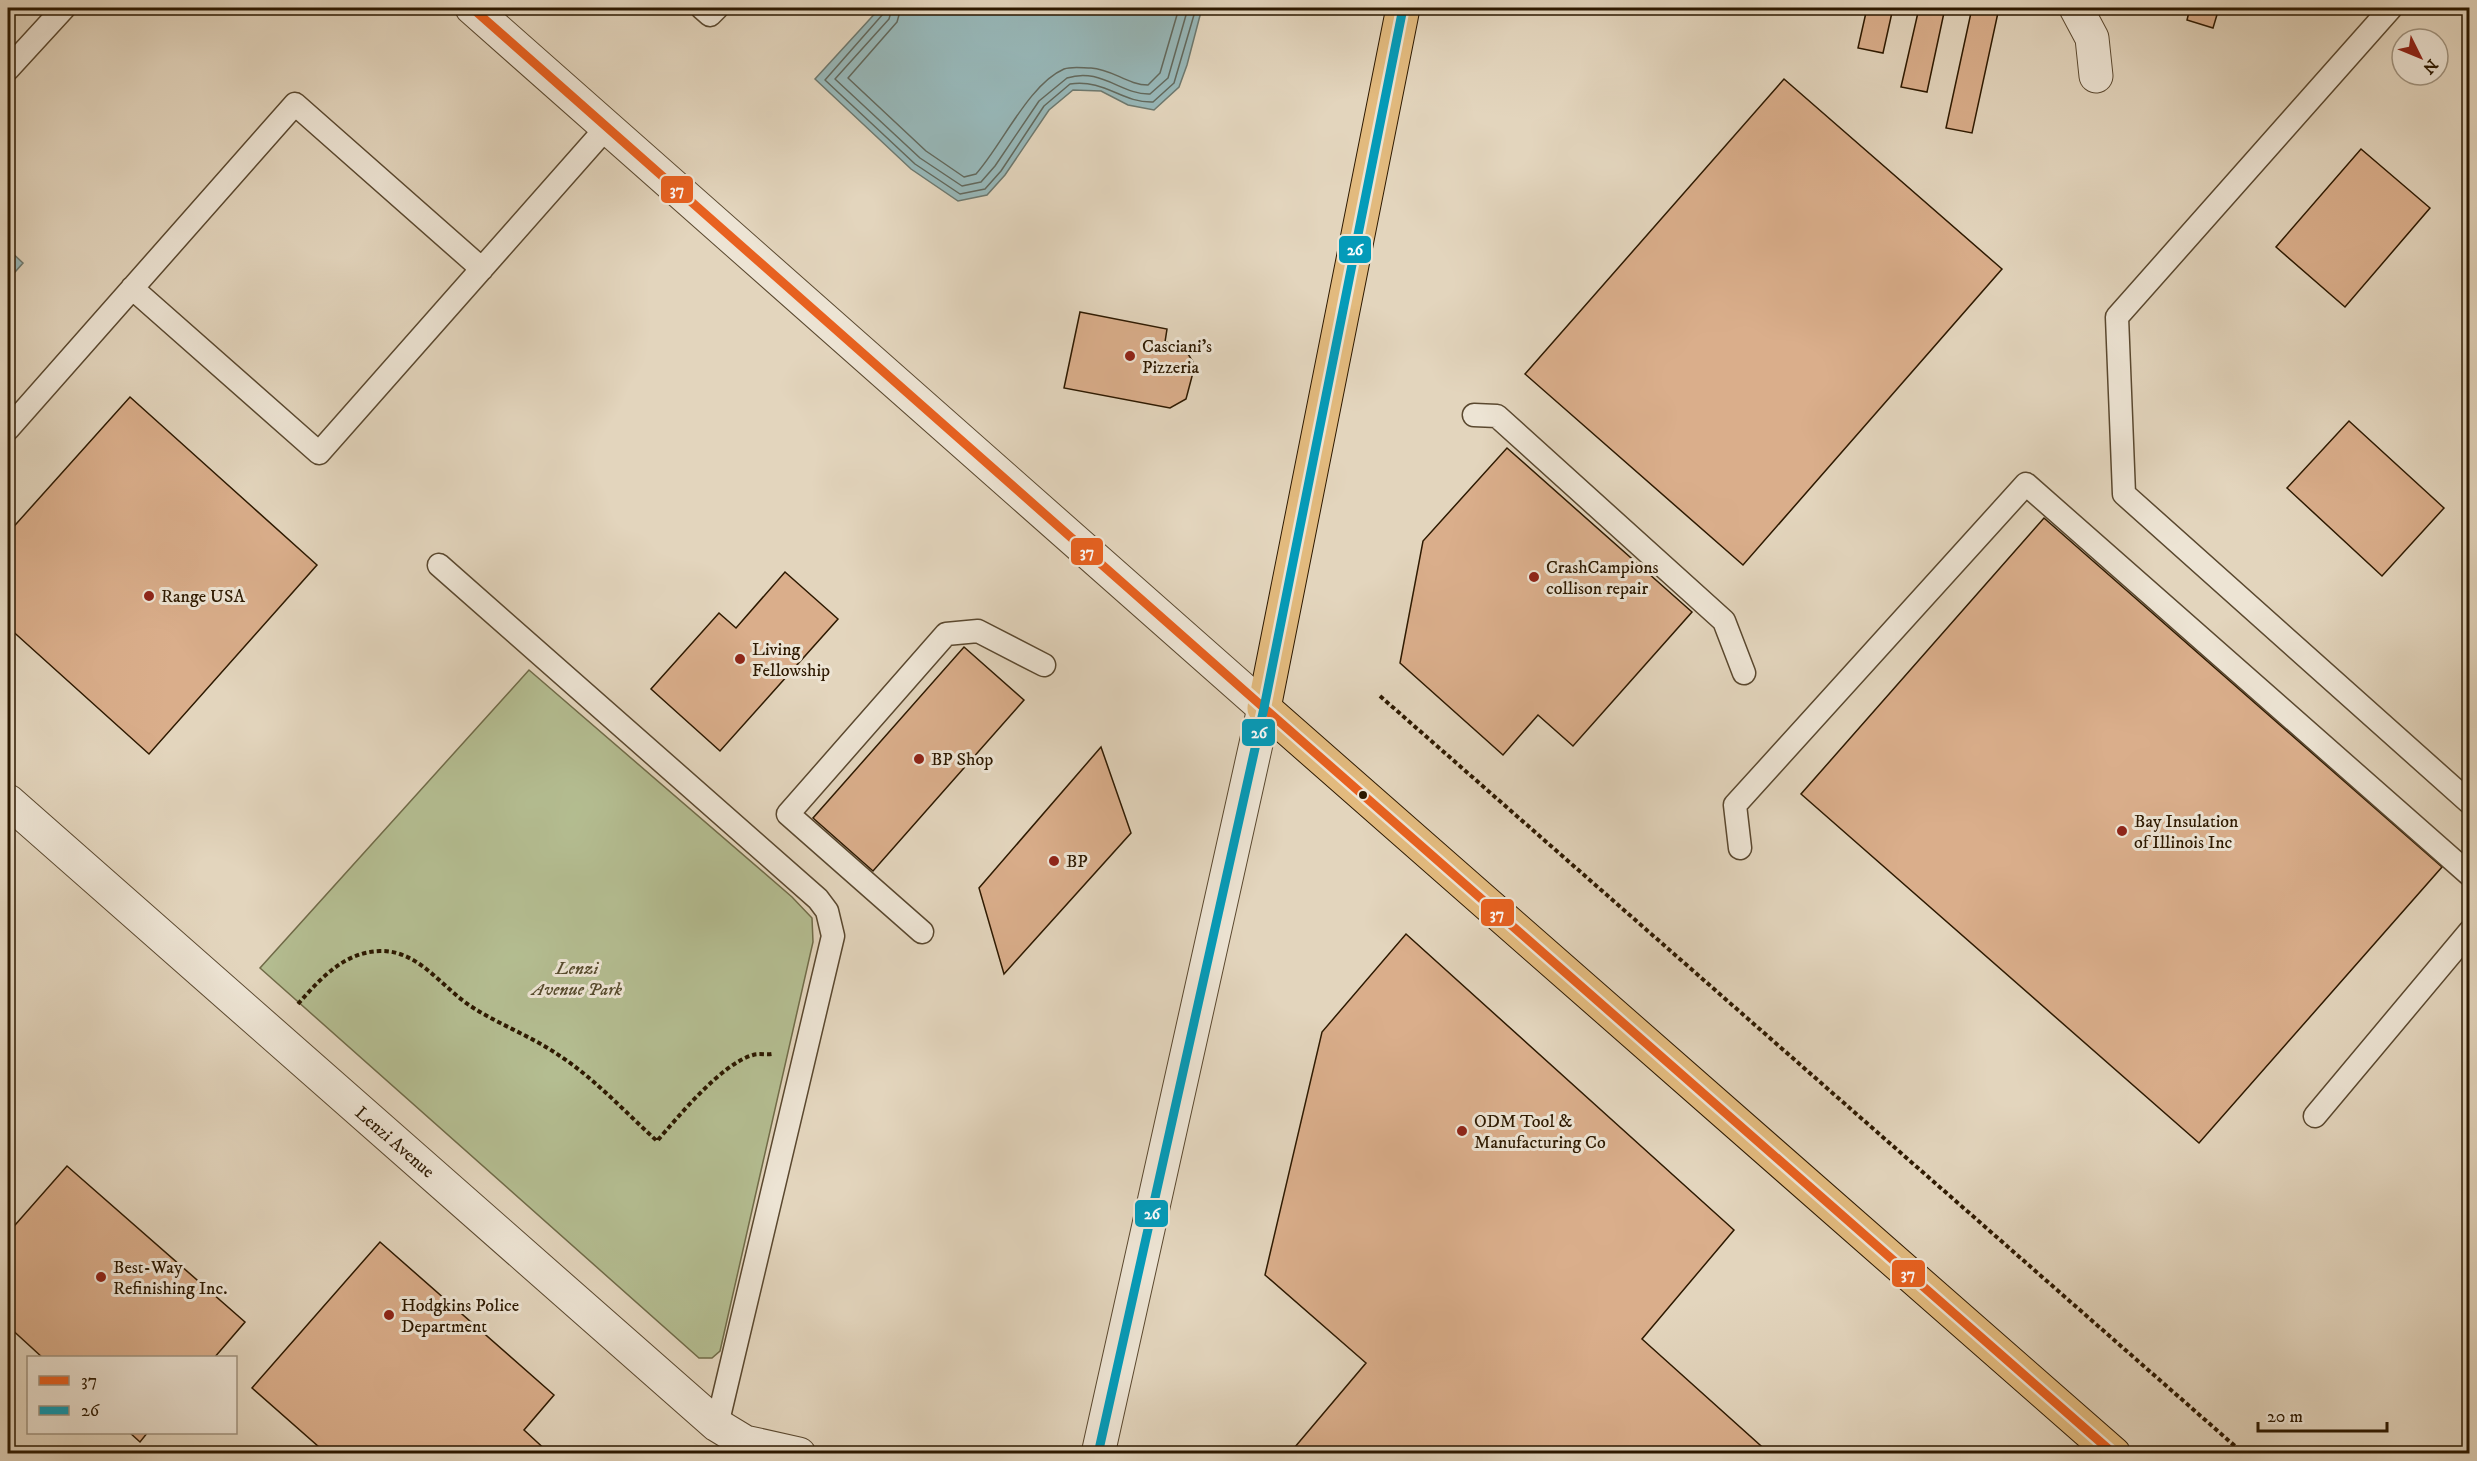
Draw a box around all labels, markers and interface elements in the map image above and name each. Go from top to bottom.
north arrow [2390,27,2450,87]
text: N [2418,55,2442,78]
line badge: 37 [660,175,694,204]
text: 37 [670,180,684,200]
line badge: 26 [1338,235,1372,264]
text: 26 [1347,240,1365,260]
place label: Casciani's Pizzeria [1142,336,1212,379]
marker: Casciani's Pizzeria [1123,349,1137,363]
line badge: 37 [1070,537,1104,566]
text: 37 [1080,542,1094,562]
place label: CrashCampions collison repair [1546,557,1659,600]
marker: CrashCampions collison repair [1527,570,1541,584]
place label: Range USA [161,586,245,608]
marker: Range USA [142,589,156,603]
place label: Living Fellowship [752,639,830,682]
marker: Living Fellowship [733,652,747,666]
line badge: 26 [1241,718,1276,747]
text: 26 [1251,723,1269,743]
place label: BP Shop [931,749,993,771]
marker: BP Shop [912,752,926,766]
unlabelled marker [1357,789,1369,801]
place label: Bay Insulation of Illinois Inc [2134,811,2239,854]
marker: Bay Insulation of Illinois Inc [2115,824,2129,838]
place label: BP [1066,851,1088,873]
marker: BP [1047,854,1061,868]
line badge: 37 [1480,898,1515,927]
text: 37 [1490,904,1504,924]
park label: Lenzi Avenue Park [530,958,623,1001]
street label: Lenzi Avenue [350,1102,439,1183]
place label: ODM Tool & Manufacturing Co [1474,1111,1606,1154]
marker: ODM Tool & Manufacturing Co [1455,1124,1469,1138]
line badge: 26 [1134,1199,1169,1228]
text: 26 [1144,1204,1162,1224]
place label: Best-Way Refinishing Inc. [113,1257,227,1300]
line badge: 37 [1891,1259,1926,1288]
text: 37 [1901,1264,1915,1284]
marker: Best-Way Refinishing Inc. [94,1270,108,1284]
place label: Hodgkins Police Department [401,1295,519,1338]
marker: Hodgkins Police Department [382,1308,396,1322]
legend [27,1356,237,1434]
text: 37 [81,1370,97,1392]
scale bar [2258,1395,2387,1433]
text: 26 [81,1400,100,1422]
text: 20 m [2267,1406,2303,1428]

